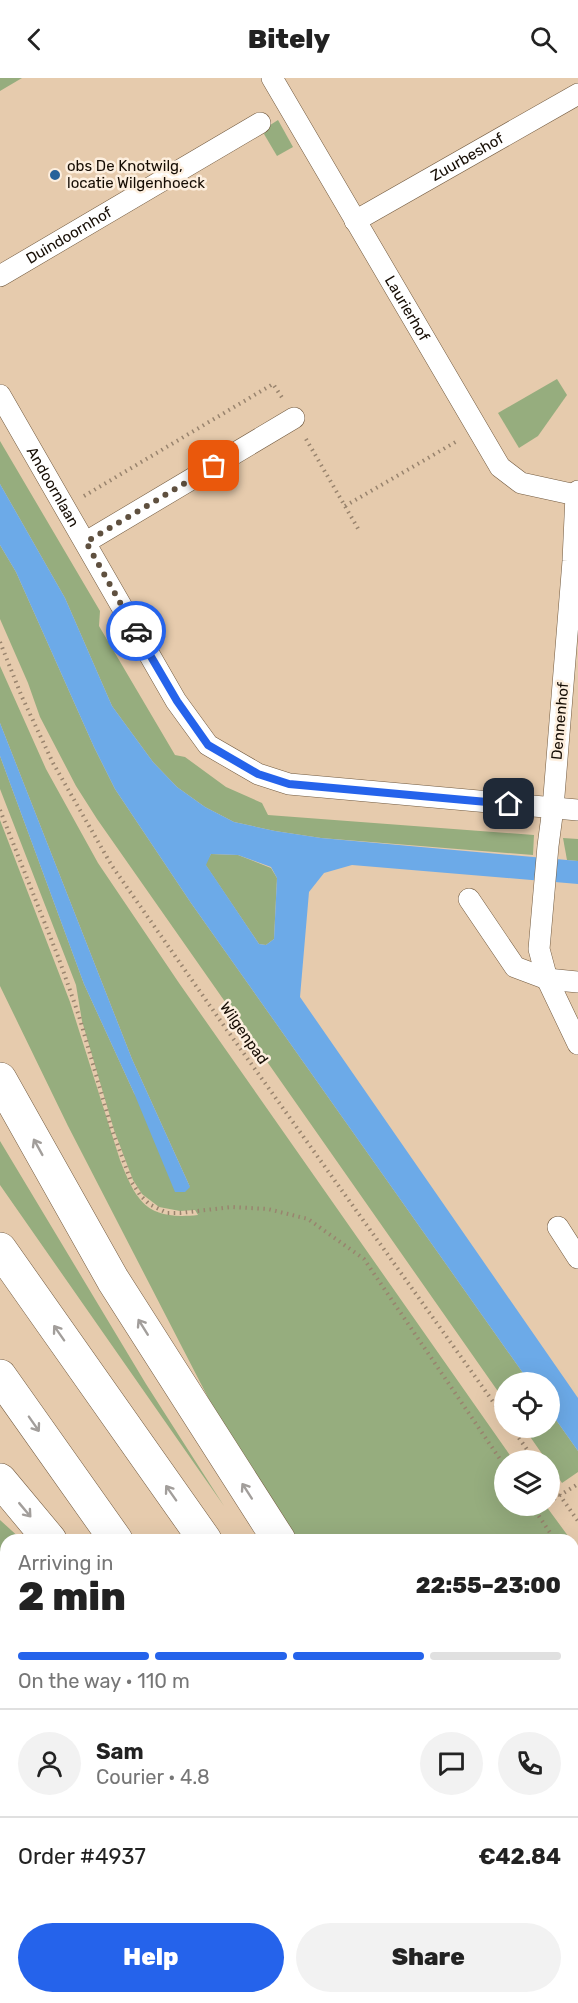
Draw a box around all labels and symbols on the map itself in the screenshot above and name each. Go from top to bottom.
street label: Zuurbeshof [427,129,507,185]
place label: obs De Knotwilg, locatie Wilgenhoeck [67,157,205,192]
marker: obs De Knotwilg, locatie Wilgenhoeck [48,168,62,182]
street label: Duindoornhof [23,203,115,268]
street label: Laurierhof [381,272,433,344]
pin [188,440,239,491]
street label: Andoornlaan [23,444,83,530]
courier [106,601,166,661]
street label: Dennenhof [548,681,572,761]
pin [483,778,534,829]
street label: Wilgenpad [216,998,272,1068]
one-way arrow [32,1139,44,1156]
one-way arrow [136,1319,148,1336]
one-way arrow [53,1325,65,1342]
one-way arrow [28,1415,40,1431]
one-way arrow [241,1484,253,1500]
one-way arrow [165,1485,177,1501]
one-way arrow [18,1502,32,1517]

